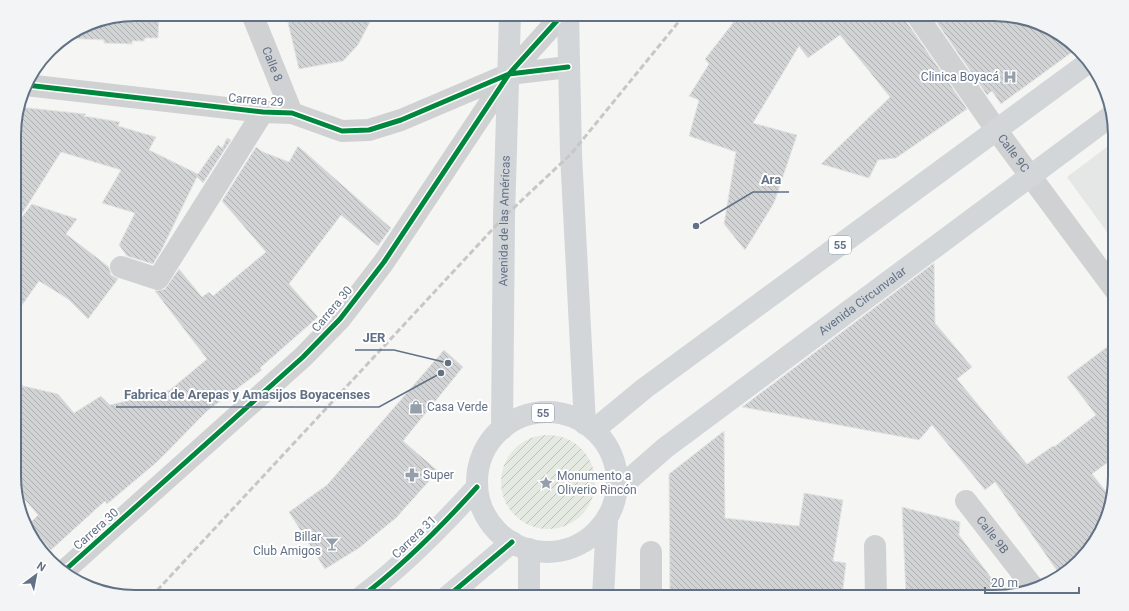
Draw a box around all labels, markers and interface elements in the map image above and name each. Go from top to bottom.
street label: Calle 8 [259,45,286,84]
hospital icon: Clinica Boyacá [1002,69,1018,85]
place label: Clinica Boyacá [921,70,999,84]
street label: Carrera 29 [228,91,284,109]
street label: Calle 9C [995,131,1032,175]
street label: Avenida de las Américas [496,155,513,287]
callout: Ara [753,167,789,192]
text: Ara [761,172,781,187]
road number: 55 [829,236,851,254]
street label: Avenida Circunvalar [816,264,909,338]
street label: Carrera 30 [309,283,355,335]
callout: JER [355,325,394,350]
text: JER [363,330,386,345]
callout: Fabrica de Arepas y Amasijos Boyacenses [116,382,379,407]
text: Fabrica de Arepas y Amasijos Boyacenses [124,387,370,402]
shop icon: Casa Verde [408,399,424,415]
place label: Casa Verde [427,400,488,414]
road number: 55 [532,404,554,422]
pharmacy icon: Super [404,467,420,483]
place label: Super [423,468,454,482]
place label: Monumento a Oliverio Rincón [557,469,637,497]
place icon: Monumento a Oliverio Rincón [538,475,554,491]
street label: Carrera 30 [71,505,122,553]
street label: Carrera 31 [389,513,439,561]
street label: Calle 9B [973,513,1011,556]
place label: Billar Club Amigos [253,530,321,558]
bar icon: Billar Club Amigos [324,536,340,552]
north arrow [16,555,56,595]
text: N [34,559,48,575]
scale bar [985,569,1079,595]
text: 20 m [991,576,1018,590]

